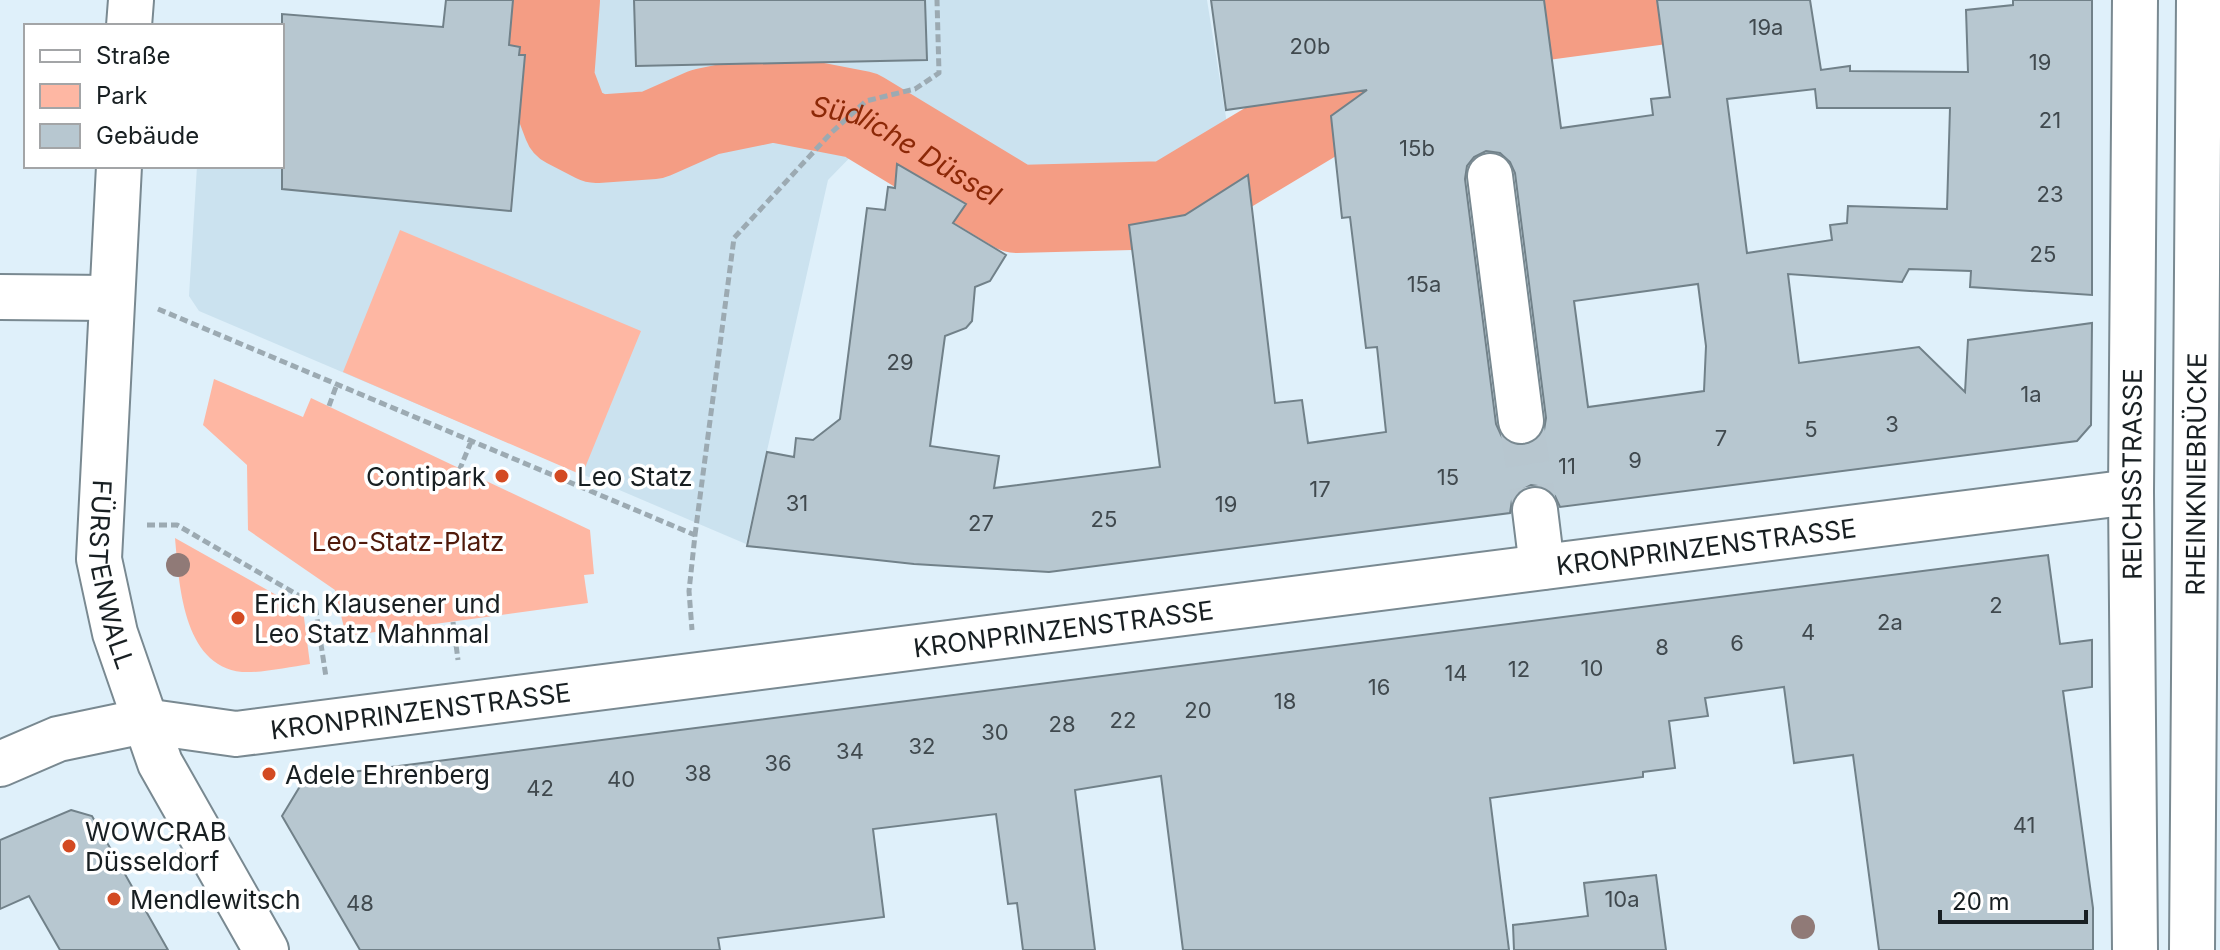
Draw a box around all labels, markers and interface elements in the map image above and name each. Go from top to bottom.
house number: 19a [1749,14,1783,40]
legend [24,24,284,168]
house number: 20b [1290,33,1330,59]
text: Straße [96,41,171,70]
house number: 19 [2029,49,2051,75]
text: Park [96,81,147,110]
water label: Südliche Düssel [808,89,1007,213]
house number: 21 [2039,107,2061,133]
text: Gebäude [96,121,199,150]
house number: 15b [1399,135,1435,161]
house number: 23 [2036,181,2064,207]
house number: 25 [2030,241,2056,267]
house number: 15a [1407,271,1441,297]
house number: 29 [886,349,914,375]
street label: RHEINKNIEBRÜCKE [2179,352,2212,596]
street label: REICHSSTRASSE [2115,368,2148,580]
house number: 1a [2020,381,2042,407]
house number: 3 [1885,411,1899,437]
house number: 5 [1804,416,1818,442]
house number: 7 [1715,425,1727,451]
house number: 9 [1628,447,1642,473]
house number: 11 [1558,453,1576,479]
place label: Contipark [366,461,486,492]
place label: Leo Statz [577,461,693,492]
house number: 15 [1437,464,1459,490]
marker: Contipark [493,467,511,485]
marker: Leo Statz [552,467,570,485]
house number: 17 [1309,476,1331,502]
street label: FÜRSTENWALL [83,479,142,673]
house number: 31 [786,490,808,516]
house number: 19 [1215,491,1237,517]
house number: 25 [1091,506,1117,532]
house number: 27 [968,510,994,536]
street label: KRONPRINZENSTRASSE [1554,512,1858,581]
park label: Leo-Statz-Platz [312,526,504,557]
place label: Erich Klausener und Leo Statz Mahnmal [254,588,501,649]
house number: 2 [1989,592,2003,618]
street label: KRONPRINZENSTRASSE [911,594,1215,663]
marker: Erich Klausener und Leo Statz Mahnmal [229,609,247,627]
house number: 2a [1877,609,1903,635]
house number: 4 [1801,619,1815,645]
house number: 6 [1730,630,1744,656]
house number: 8 [1655,634,1669,660]
house number: 10 [1581,655,1603,681]
house number: 12 [1508,656,1530,682]
house number: 14 [1444,660,1468,686]
house number: 16 [1368,674,1390,700]
street label: KRONPRINZENSTRASSE [269,676,573,745]
house number: 18 [1274,688,1296,714]
house number: 20 [1184,697,1212,723]
house number: 22 [1110,707,1136,733]
house number: 28 [1048,711,1076,737]
house number: 30 [981,719,1009,745]
house number: 32 [908,733,936,759]
house number: 34 [836,738,864,764]
house number: 36 [764,750,792,776]
place label: Adele Ehrenberg [285,759,490,790]
house number: 38 [684,760,712,786]
marker: Adele Ehrenberg [260,765,278,783]
house number: 40 [607,766,635,792]
house number: 42 [526,775,554,801]
house number: 41 [2013,812,2035,838]
place label: WOWCRAB Düsseldorf [85,816,227,877]
marker: WOWCRAB Düsseldorf [60,837,78,855]
scale bar [1940,874,2086,924]
place label: Mendlewitsch [130,884,301,915]
house number: 10a [1604,886,1640,912]
text: 20 m [1952,887,2010,916]
marker: Mendlewitsch [105,890,123,908]
house number: 48 [346,890,374,916]

